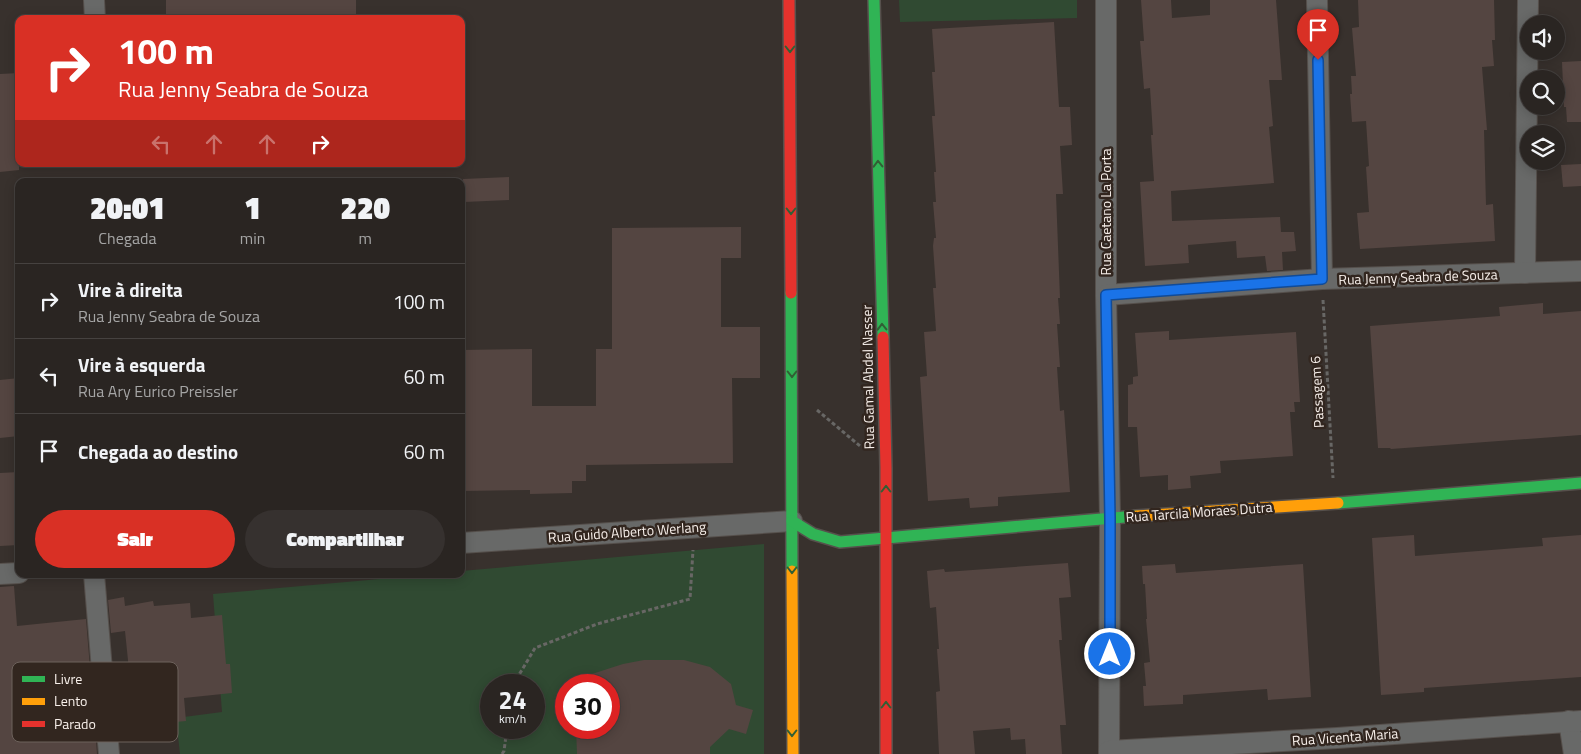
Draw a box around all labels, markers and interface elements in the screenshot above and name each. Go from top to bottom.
pin [1297,9,1339,60]
map controls [1520,15,1565,170]
button: sound [1520,15,1565,60]
icon: arrive [1304,16,1332,44]
text: 100 m [118,24,214,78]
icon: right [35,35,100,100]
one-way arrow [785,45,795,53]
button: search [1520,70,1565,115]
text: Rua Jenny Seabra de Souza [118,72,368,106]
button: layers [1520,125,1565,170]
icon: left [147,130,175,158]
icon: ahead [200,130,228,158]
icon: ahead [253,130,281,158]
icon: right [306,130,334,158]
street label: Rua Caetano La Porta [1095,149,1116,275]
one-way arrow [873,160,883,168]
text: 20:01 [90,185,165,231]
text: 1 [244,185,261,231]
text: 220 [340,185,390,231]
one-way arrow [785,207,796,215]
text: Chegada [98,226,156,250]
text: min [240,226,265,250]
text: m [358,226,372,250]
street label: Rua Jenny Seabra de Souza [1338,263,1498,290]
text: Vire à direita [78,275,183,304]
icon: right [35,287,63,315]
text: 100 m [393,287,445,316]
text: Rua Jenny Seabra de Souza [78,304,260,328]
street label: Rua Gamal Abdel Nasser [856,304,879,450]
one-way arrow [877,322,887,330]
text: Vire à esquerda [78,350,206,379]
street label: Passagem 6 [1304,355,1329,429]
icon: left [35,362,63,390]
text: 60 m [404,362,445,391]
one-way arrow [786,370,797,378]
text: Rua Ary Eurico Preissler [78,379,238,403]
icon: arrive [35,437,63,465]
text: Chegada ao destino [78,437,238,466]
text: 60 m [404,437,445,466]
one-way arrow [881,485,891,492]
street label: Rua Tarcila Moraes Dutra [1125,496,1273,527]
button: Sair [35,510,235,568]
button: Compartilhar [245,510,445,568]
street label: Rua Guido Alberto Werlang [547,516,707,547]
one-way arrow [787,566,797,574]
position arrow [1083,627,1135,679]
legend [12,662,178,742]
text: Livre [54,668,82,689]
speed limit sign: 30 [555,674,620,739]
text: 24 [498,681,527,719]
text: Lento [54,690,88,711]
one-way arrow [881,701,891,709]
text: km/h [499,709,526,728]
text: Parado [54,713,96,734]
street label: Rua Vicenta Maria [1291,722,1399,751]
one-way arrow [787,729,797,737]

